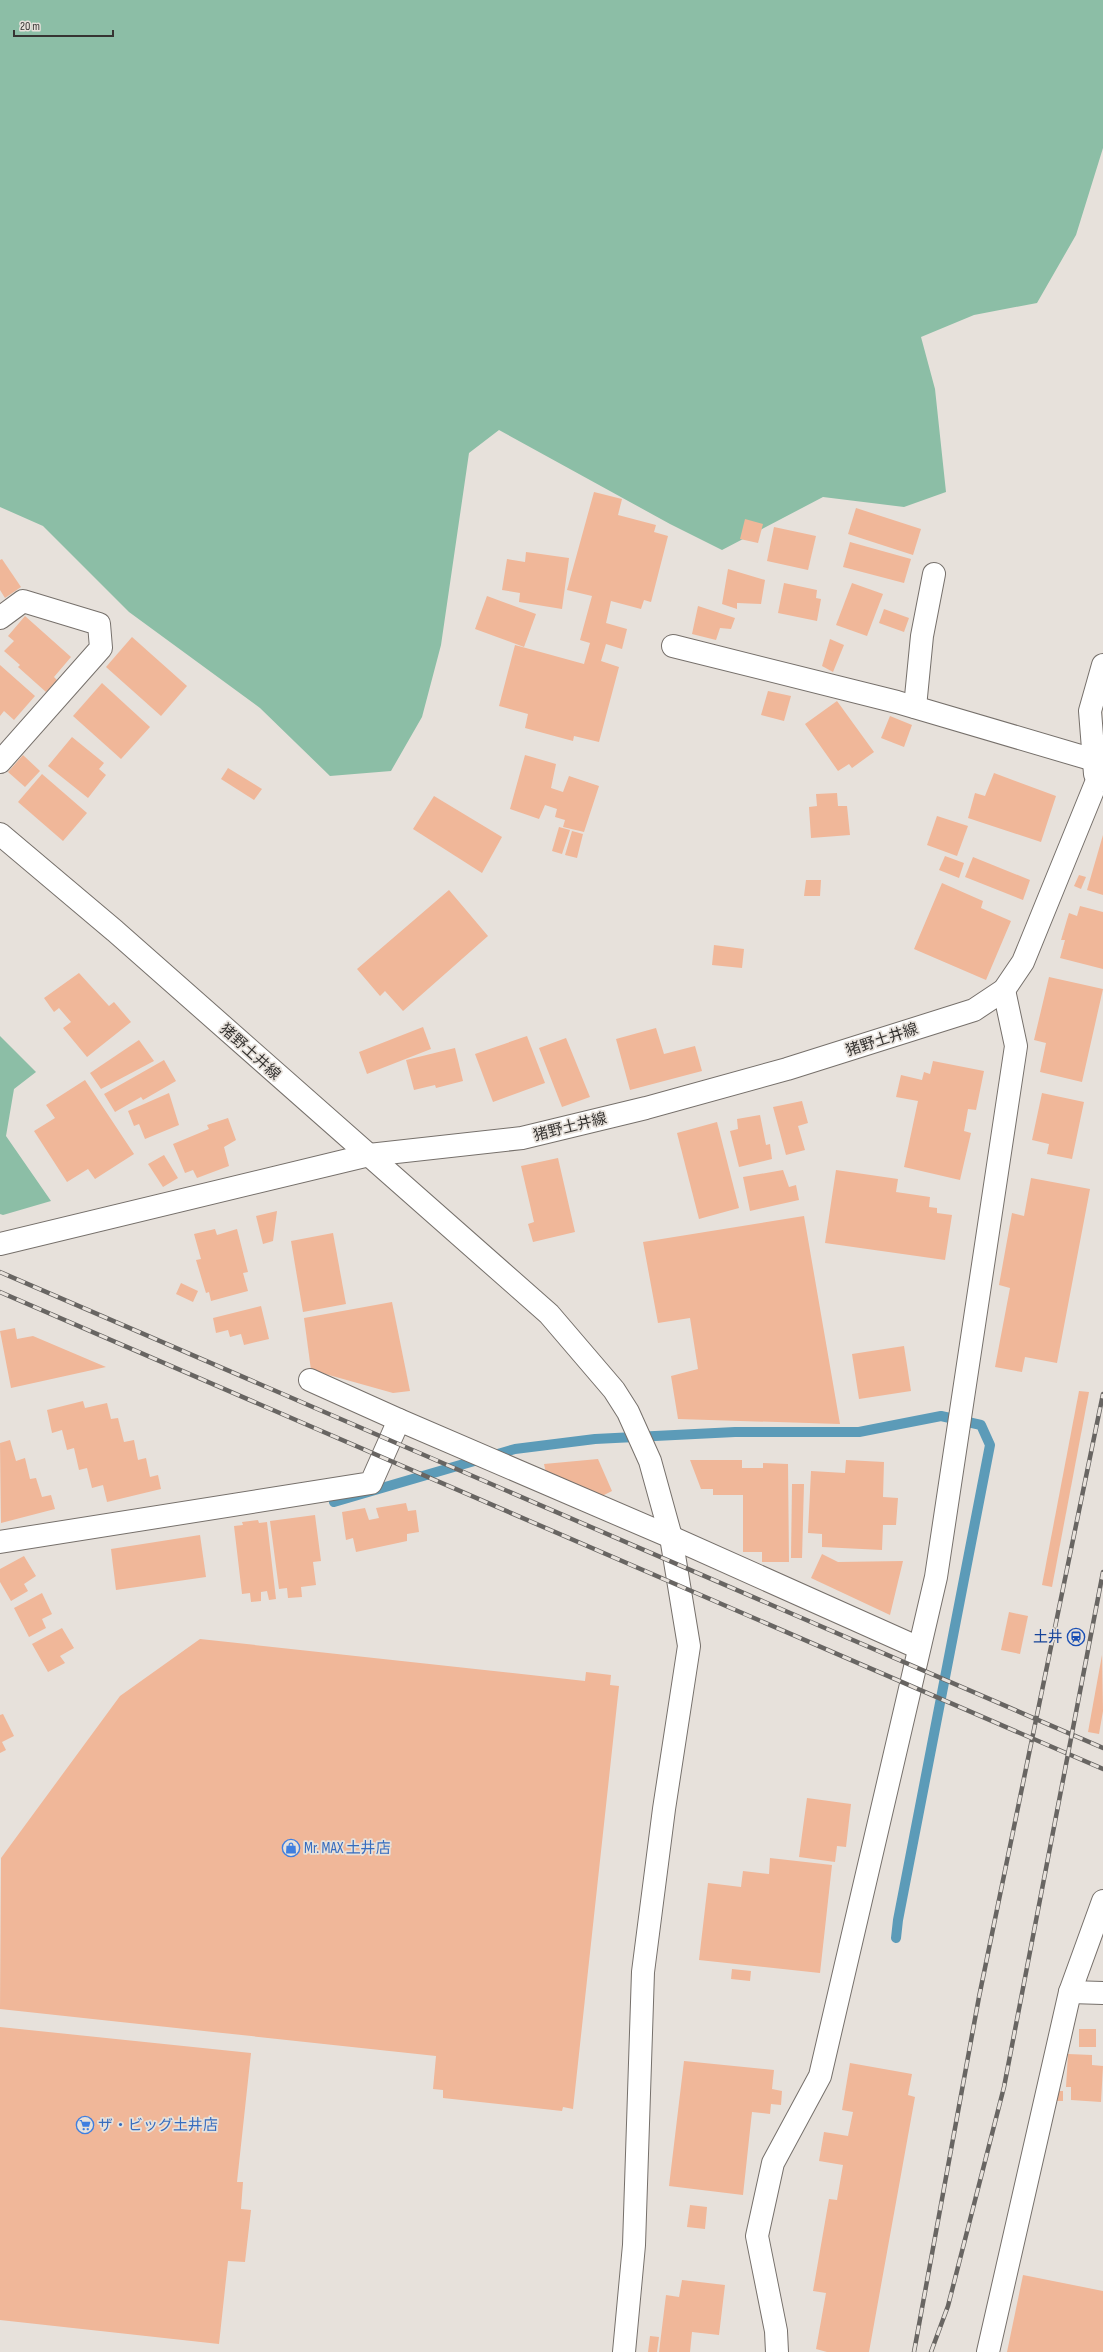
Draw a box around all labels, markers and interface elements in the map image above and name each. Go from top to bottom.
scale bar [14,12,113,38]
text: 20 m [20,19,40,34]
street label: 猪野土井線 [843,1019,921,1061]
street label: 猪野土井線 [216,1020,284,1084]
street label: 猪野土井線 [531,1109,609,1145]
station icon: 土井 [1066,1627,1086,1647]
place label: 土井 [1033,1628,1063,1647]
shop icon: Mr. MAX 土井店 [281,1838,301,1858]
place label: Mr. MAX 土井店 [304,1839,391,1858]
supermarket icon: ザ・ビッグ土井店 [75,2115,95,2135]
place label: ザ・ビッグ土井店 [98,2116,218,2135]

